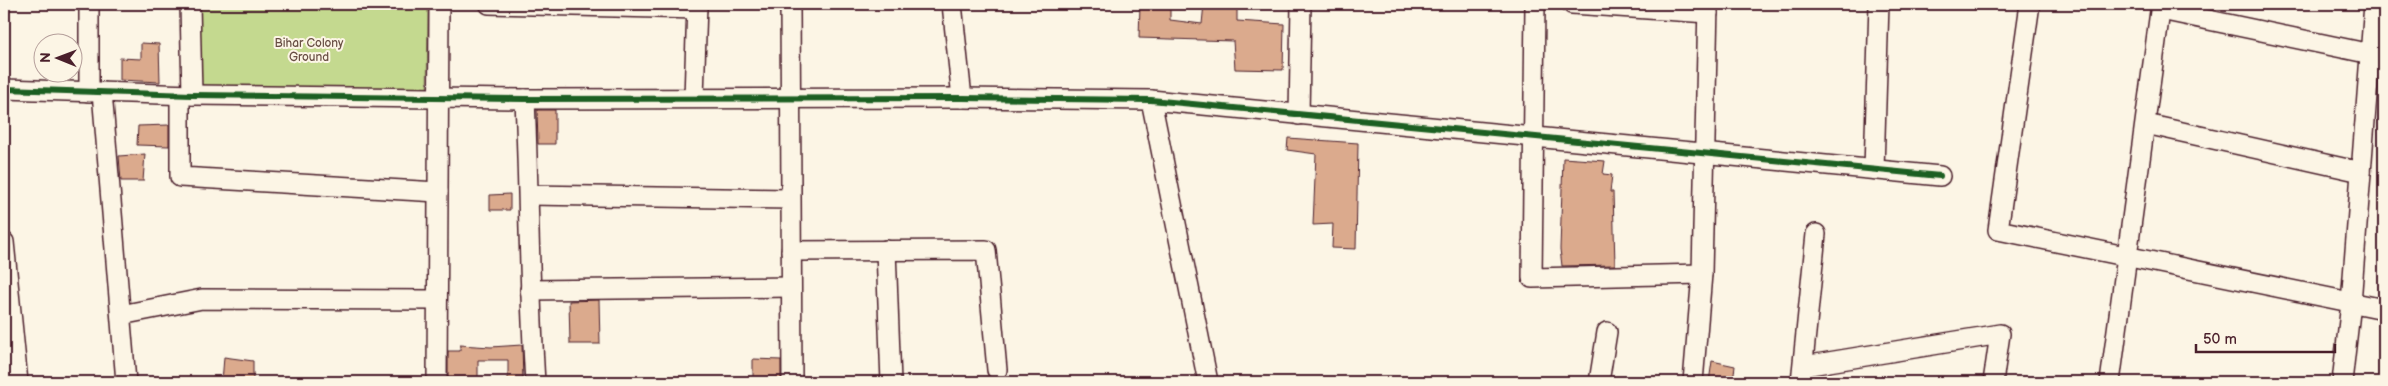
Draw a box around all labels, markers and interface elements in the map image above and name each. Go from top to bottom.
north arrow [32,32,82,82]
park label: Bihar Colony Ground [275,36,344,65]
text: N [37,52,54,63]
scale bar [2196,321,2334,353]
text: 50 m [2203,330,2237,349]

